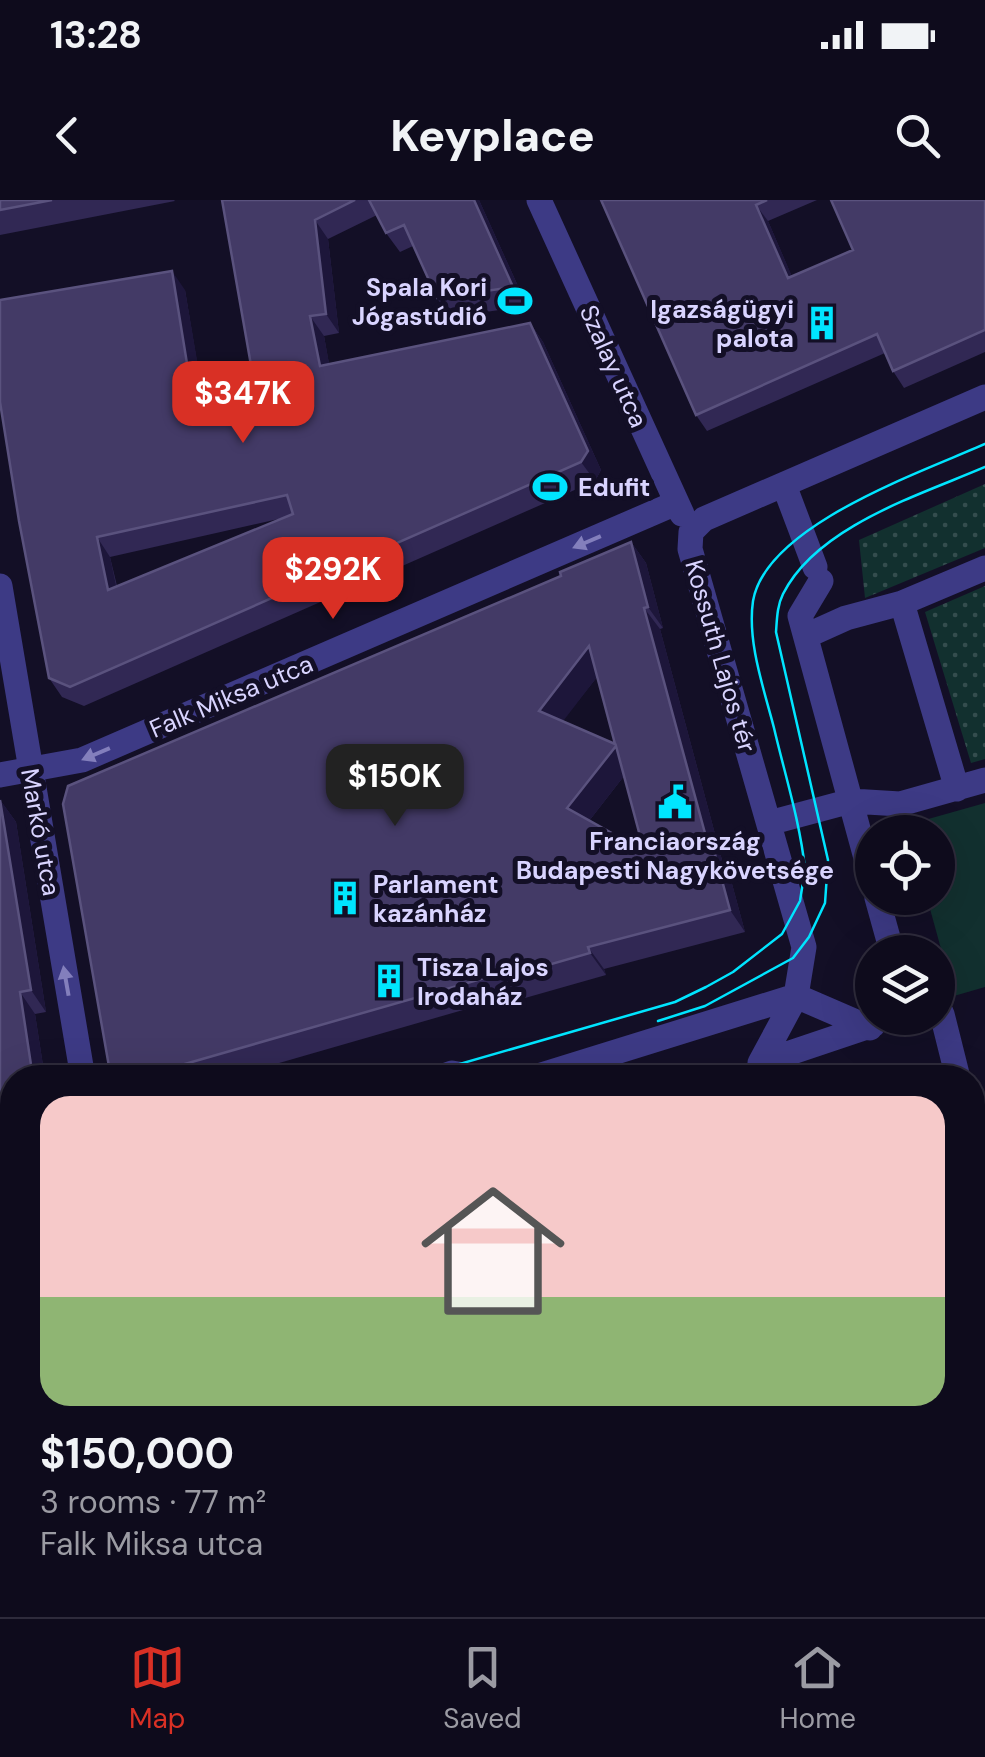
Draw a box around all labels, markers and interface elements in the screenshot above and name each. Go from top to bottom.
text: 13:28 [50,10,142,60]
text: Keyplace [390,106,595,165]
icon: back [40,108,95,163]
icon: search [890,108,945,163]
place label: Spala Kori Jógastúdió [352,271,487,333]
sports icon: Spala Kori Jógastúdió [496,282,534,320]
place label: Igazságügyi palota [650,293,794,355]
street label: Szalay utca [572,300,655,433]
building icon: Igazságügyi palota [803,304,841,342]
pin: $347K [173,361,313,446]
text: $347K [194,372,292,414]
sports icon: Edufit [531,468,569,506]
place label: Edufit [578,471,650,504]
one-way arrow [572,534,602,550]
pin: $292K [263,537,403,622]
text: $292K [284,548,382,590]
street label: Kossuth Lajos tér [677,556,764,756]
street label: Falk Miksa utca [145,647,318,746]
pin: $150K [325,744,465,829]
one-way arrow [80,747,110,763]
text: $150K [348,755,442,797]
street label: Markó utca [13,766,68,898]
public building icon: Franciaország Budapesti Nagykövetsége [656,783,694,821]
map controls [855,815,955,1035]
button: locate [855,815,955,915]
place label: Franciaország Budapesti Nagykövetsége [516,825,834,887]
place label: Parlament kazánház [373,868,499,930]
building icon: Parlament kazánház [326,879,364,917]
button: layers [855,935,955,1035]
place label: Tisza Lajos Irodaház [417,951,549,1013]
building icon: Tisza Lajos Irodaház [370,962,408,1000]
one-way arrow [58,965,73,997]
icon: home [403,1161,583,1341]
text: $150,000 [40,1426,234,1481]
text: 3 rooms · 77 m² [40,1481,266,1523]
text: Falk Miksa utca [40,1523,263,1565]
tab: Map [129,1640,185,1737]
tab: Saved [443,1640,522,1737]
tab: Home [780,1640,856,1737]

